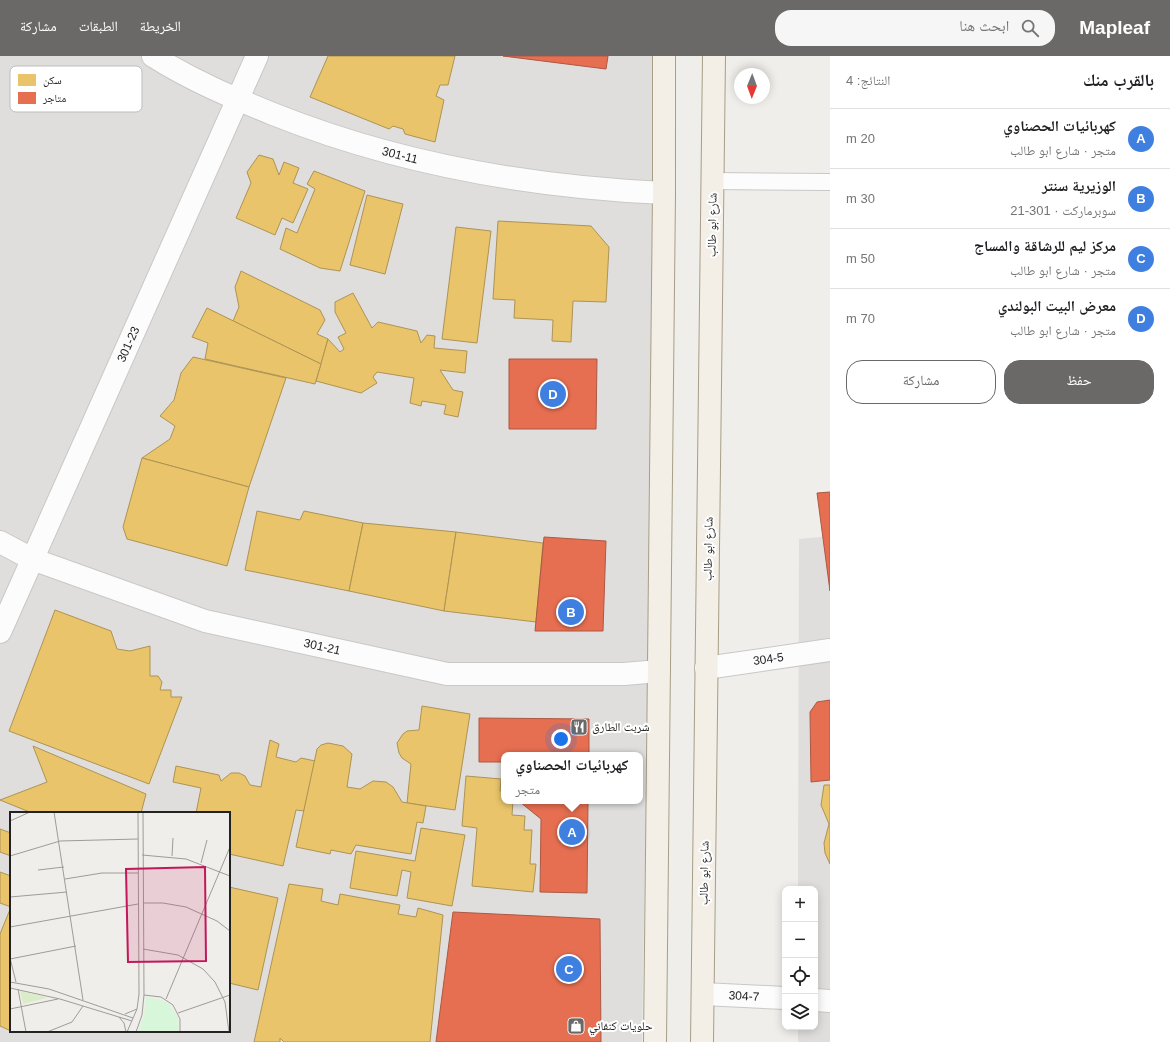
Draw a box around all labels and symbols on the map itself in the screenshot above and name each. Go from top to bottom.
legend [10,66,142,112]
north arrow [734,68,770,104]
text: سكن [43,74,62,87]
text: متاجر [42,92,66,104]
street label: 301-11 [380,144,420,167]
street label: شارع ابو طالب [704,193,721,257]
street label: 301-23 [114,324,142,364]
pin: D [540,379,566,409]
street label: شارع ابو طالب [700,517,717,581]
pin: B [558,597,584,627]
street label: 301-21 [302,636,342,658]
street label: 304-5 [752,650,785,668]
restaurant icon: شربت الطارق [569,717,589,737]
place label: شربت الطارق [592,720,650,734]
your location [551,729,571,749]
inset map [10,812,230,1032]
pin: A [559,817,585,847]
street label: شارع ابو طالب [696,841,713,905]
pin: C [556,954,582,984]
street label: 304-7 [728,988,760,1004]
shop icon: حلويات كنفاني [566,1016,586,1036]
place label: حلويات كنفاني [589,1019,653,1036]

